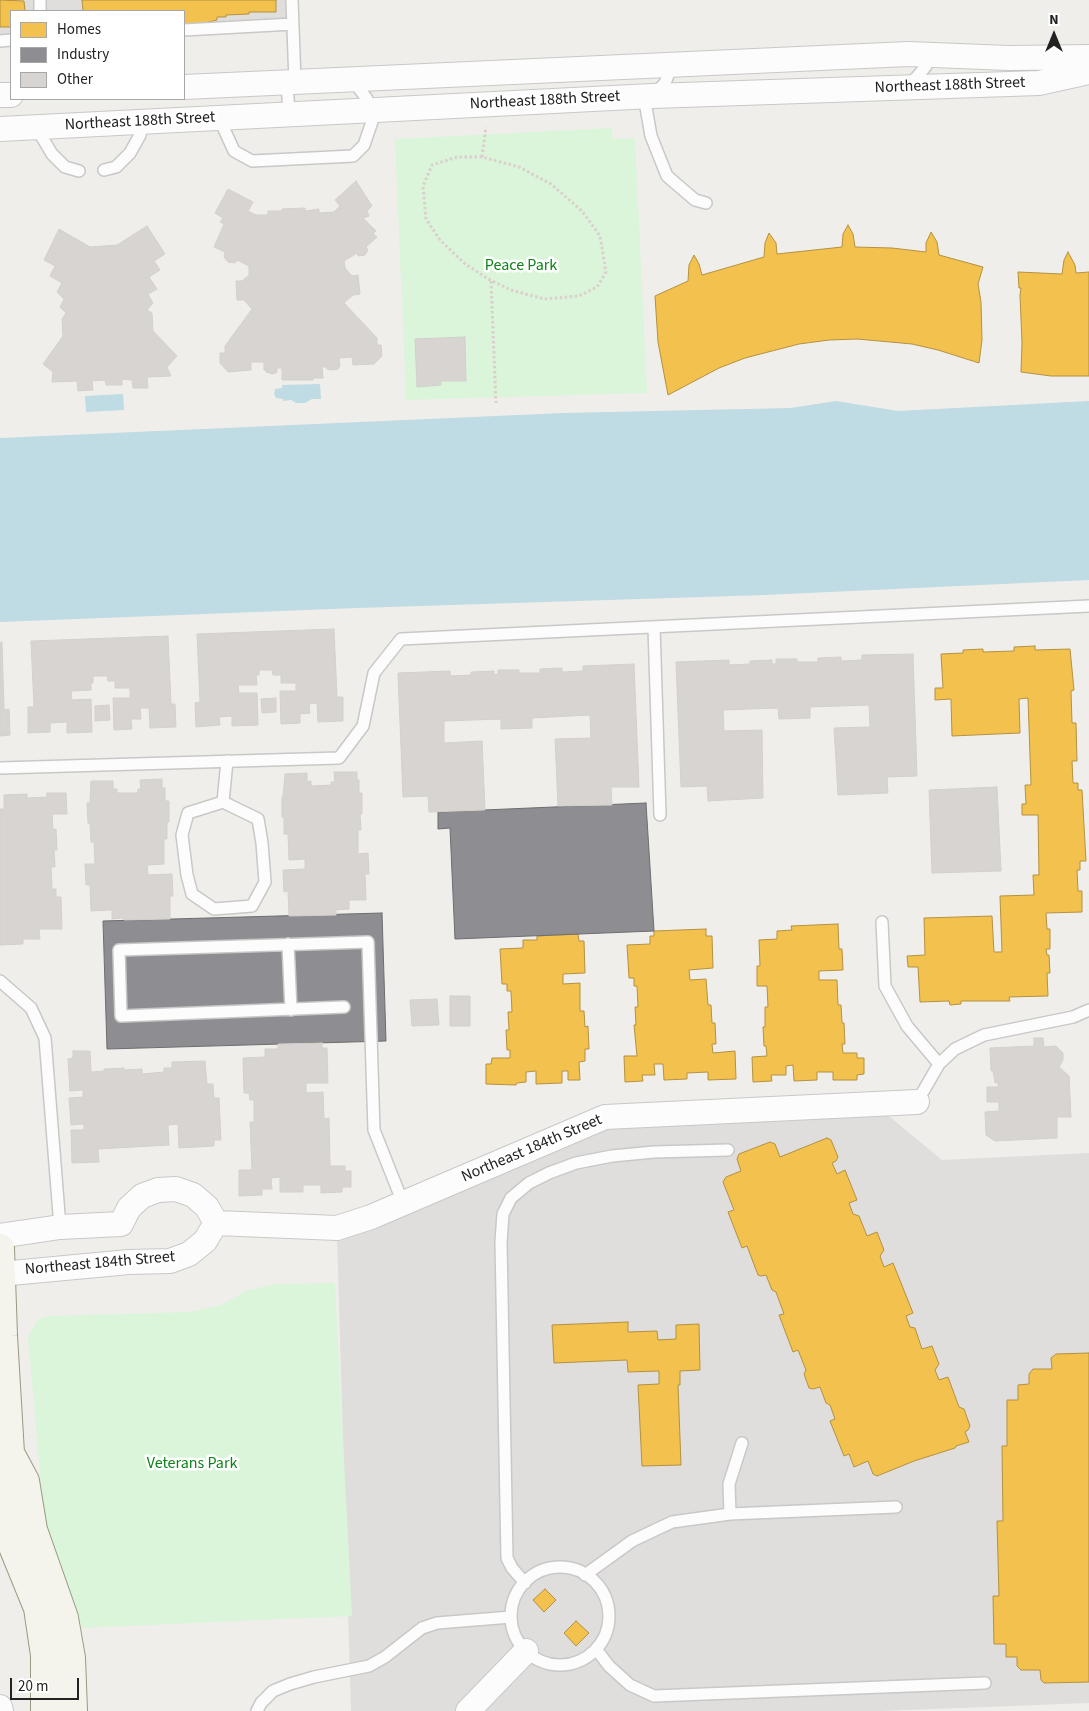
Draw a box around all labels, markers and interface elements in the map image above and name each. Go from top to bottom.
legend [10,10,185,100]
north arrow [1029,10,1079,60]
text: N [1049,10,1059,30]
text: Homes [57,19,101,40]
text: Industry [57,44,109,65]
text: Other [57,69,93,90]
street label: Northeast 188th Street [874,74,1026,98]
street label: Northeast 188th Street [469,87,621,115]
street label: Northeast 188th Street [64,108,216,136]
park label: Peace Park [485,256,557,276]
street label: Northeast 184th Street [459,1111,605,1187]
street label: Northeast 184th Street [24,1248,176,1280]
park label: Veterans Park [147,1454,237,1474]
scale bar [12,1668,81,1700]
text: 20 m [18,1676,48,1697]

